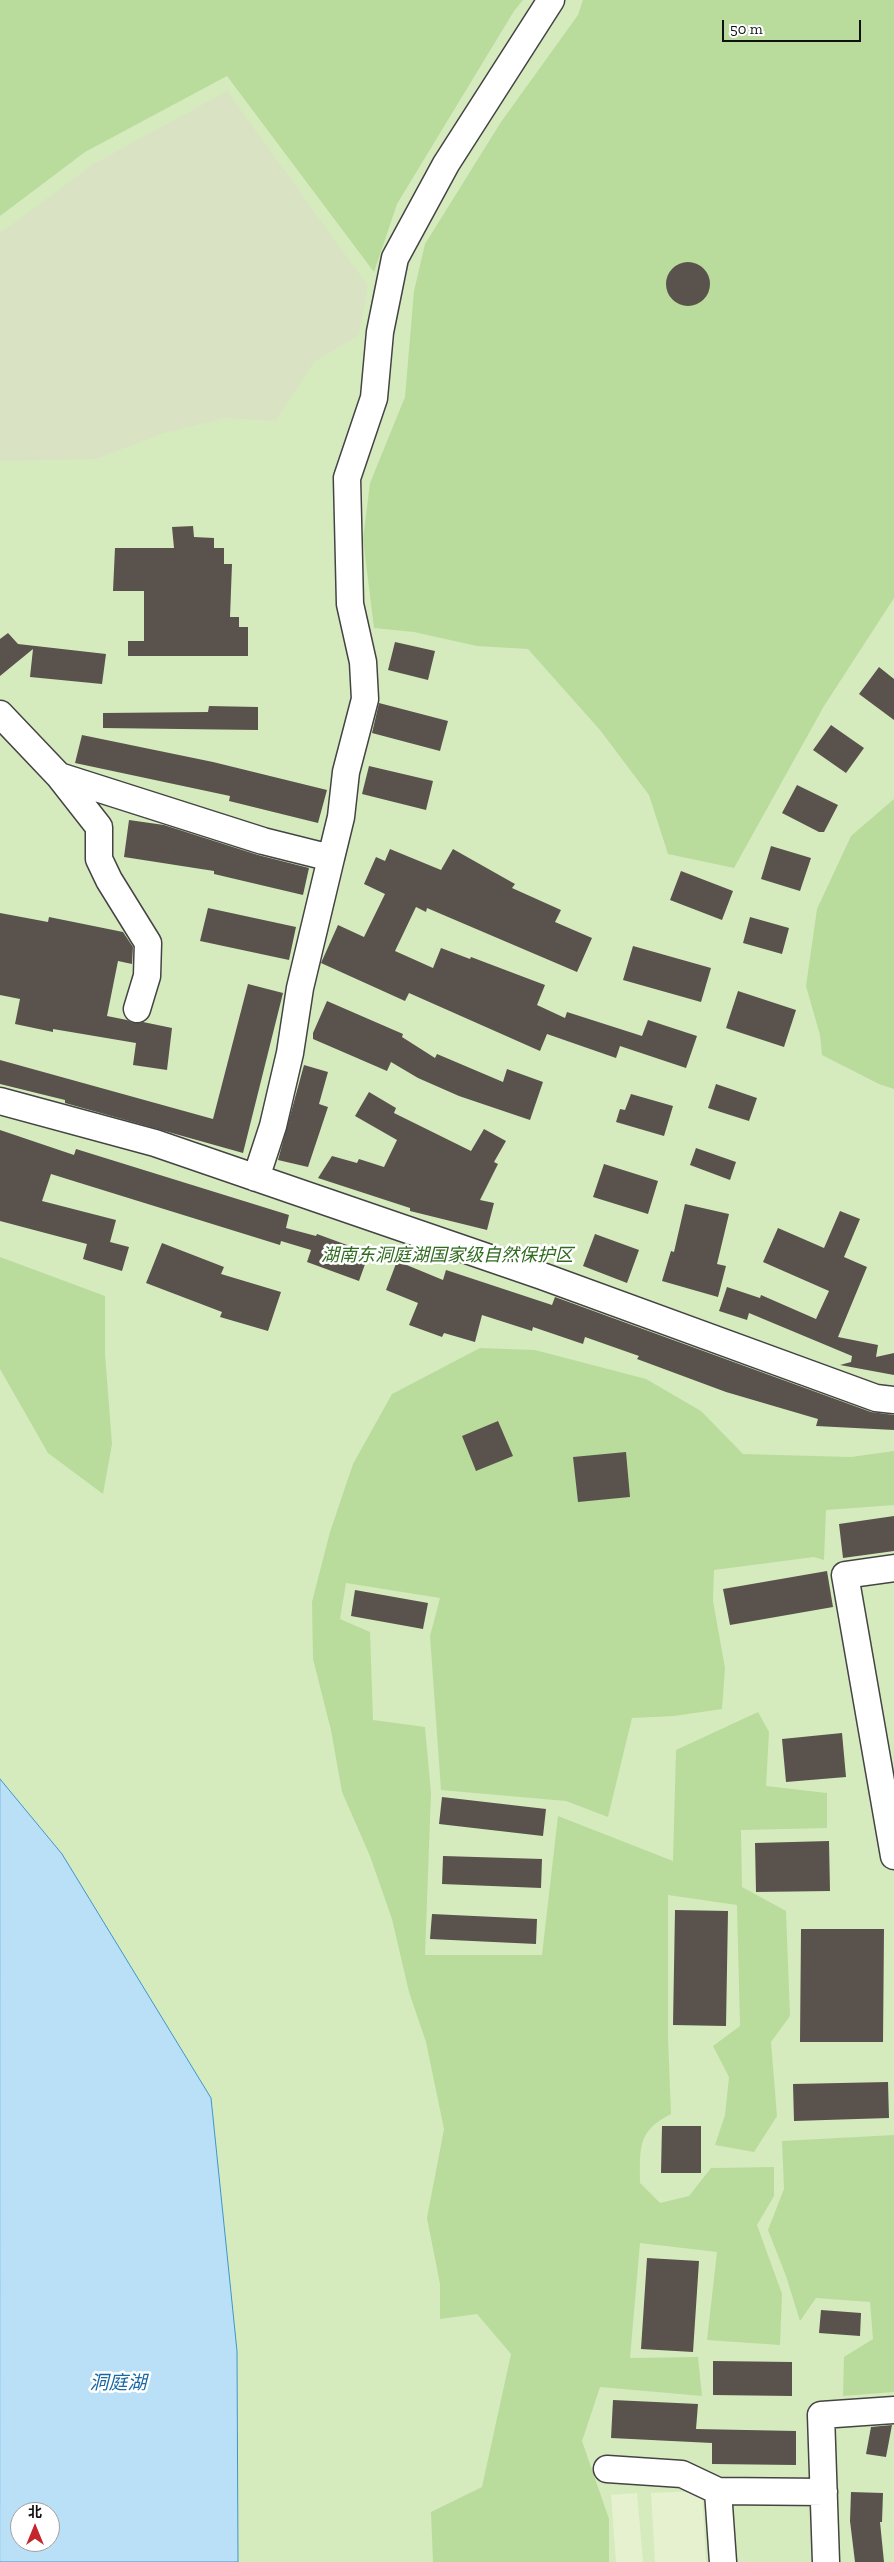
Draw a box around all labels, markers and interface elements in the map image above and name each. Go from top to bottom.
scale bar [724,10,863,42]
text: 50 m [730,20,763,38]
park label: 湖南东洞庭湖国家级自然保护区 [321,1245,573,1267]
water label: 洞庭湖 [90,2373,146,2395]
north arrow [10,2502,60,2552]
text: 北 [28,2504,42,2521]

